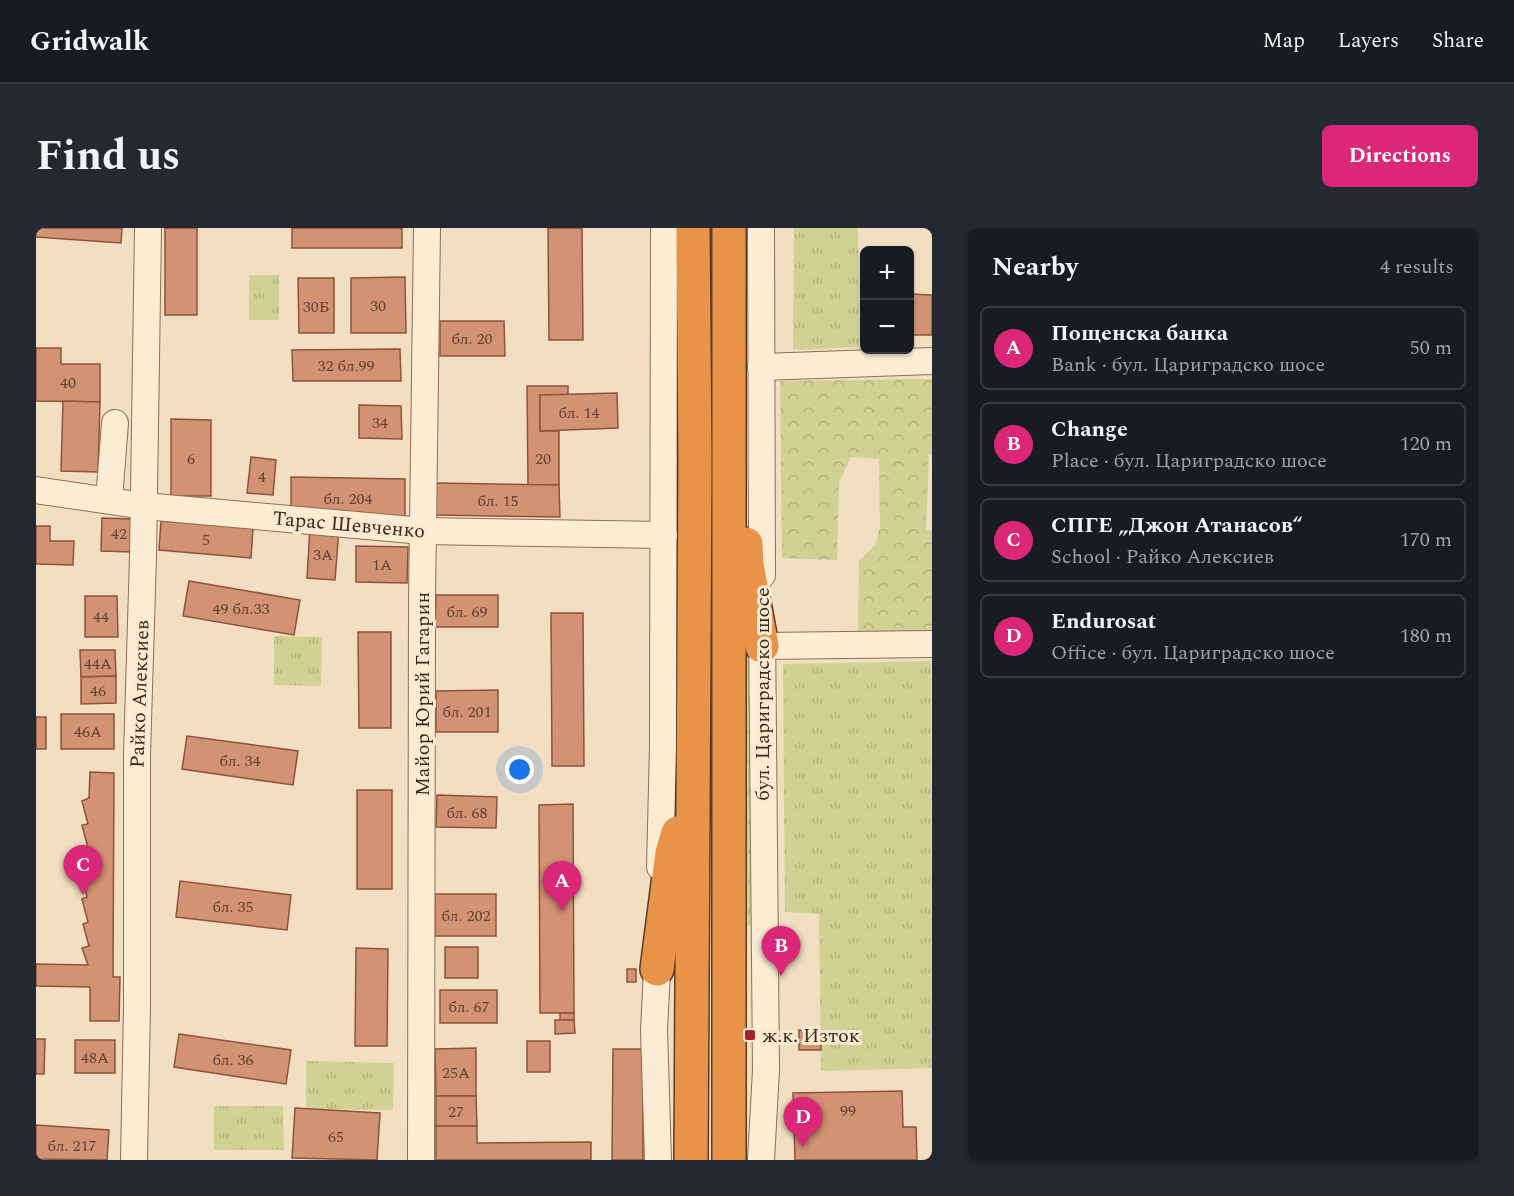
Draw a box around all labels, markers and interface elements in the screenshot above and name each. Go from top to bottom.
text: Gridwalk [30,20,149,63]
text: Map [1263,25,1305,57]
text: Layers [1338,25,1399,57]
text: Share [1432,25,1484,57]
text: Find us [36,125,180,188]
button: Directions [1322,125,1478,187]
map controls [860,246,914,354]
button: + [860,246,914,300]
text: Nearby [992,247,1078,287]
text: 4 results [1380,252,1454,282]
house number: 30 [370,294,386,318]
house number: 30Б [303,295,329,319]
button: − [860,300,914,354]
text: Пощенска банка [1051,317,1228,350]
house number: бл. 20 [451,327,493,351]
text: A [1006,333,1021,363]
text: 50 m [1410,333,1452,363]
text: Bank · бул. Цариградско шосе [1051,350,1325,380]
house number: 32 бл.99 [317,354,375,378]
house number: 40 [60,371,76,395]
house number: бл. 14 [558,401,600,425]
house number: 34 [372,411,388,435]
text: Change [1051,413,1128,446]
text: B [1006,429,1021,459]
text: 120 m [1400,429,1452,459]
text: Place · бул. Цариградско шосе [1051,446,1327,476]
house number: 6 [187,447,195,471]
house number: 20 [535,447,551,471]
house number: 4 [258,465,266,489]
house number: бл. 204 [323,487,373,511]
house number: бл. 15 [477,489,519,513]
street label: Тарас Шевченко [271,503,426,547]
text: СПГЕ „Джон Атанасов“ [1051,509,1302,542]
house number: 42 [111,522,127,546]
text: C [1006,525,1021,555]
text: 170 m [1400,525,1452,555]
house number: 5 [202,528,210,552]
text: School · Райко Алексиев [1051,542,1274,572]
house number: 3А [313,543,333,567]
house number: 1А [372,553,392,577]
street label: бул. Цариградско шосе [748,587,778,801]
street label: Майор Юрий Гагарин [408,592,438,796]
house number: 49 бл.33 [212,597,270,621]
house number: бл. 69 [446,600,488,624]
house number: 44 [93,605,109,629]
text: Endurosat [1051,605,1156,638]
street label: Райко Алексиев [122,620,158,769]
text: D [1005,621,1022,651]
text: 180 m [1400,621,1452,651]
text: Office · бул. Цариградско шосе [1051,638,1335,668]
house number: 44А [84,652,112,676]
house number: 46 [90,679,106,703]
house number: бл. 201 [442,700,492,724]
house number: 46А [74,720,102,744]
house number: бл. 34 [219,749,261,773]
your location [505,755,534,784]
house number: бл. 68 [446,801,488,825]
pin: C [64,846,102,895]
pin: A [542,862,582,911]
house number: бл. 35 [212,895,254,919]
house number: бл. 202 [441,904,491,928]
pin: B [762,926,800,976]
house number: бл. 67 [448,995,490,1019]
place label: ж.к. Изток [762,1021,860,1051]
marker: ж.к. Изток [743,1028,757,1042]
house number: 48А [81,1046,109,1070]
house number: бл. 36 [212,1048,254,1072]
house number: 25А [442,1061,470,1085]
pin: D [784,1098,822,1147]
house number: 99 [840,1099,856,1123]
house number: 27 [448,1100,464,1124]
house number: 65 [328,1125,344,1149]
house number: бл. 217 [47,1134,97,1158]

